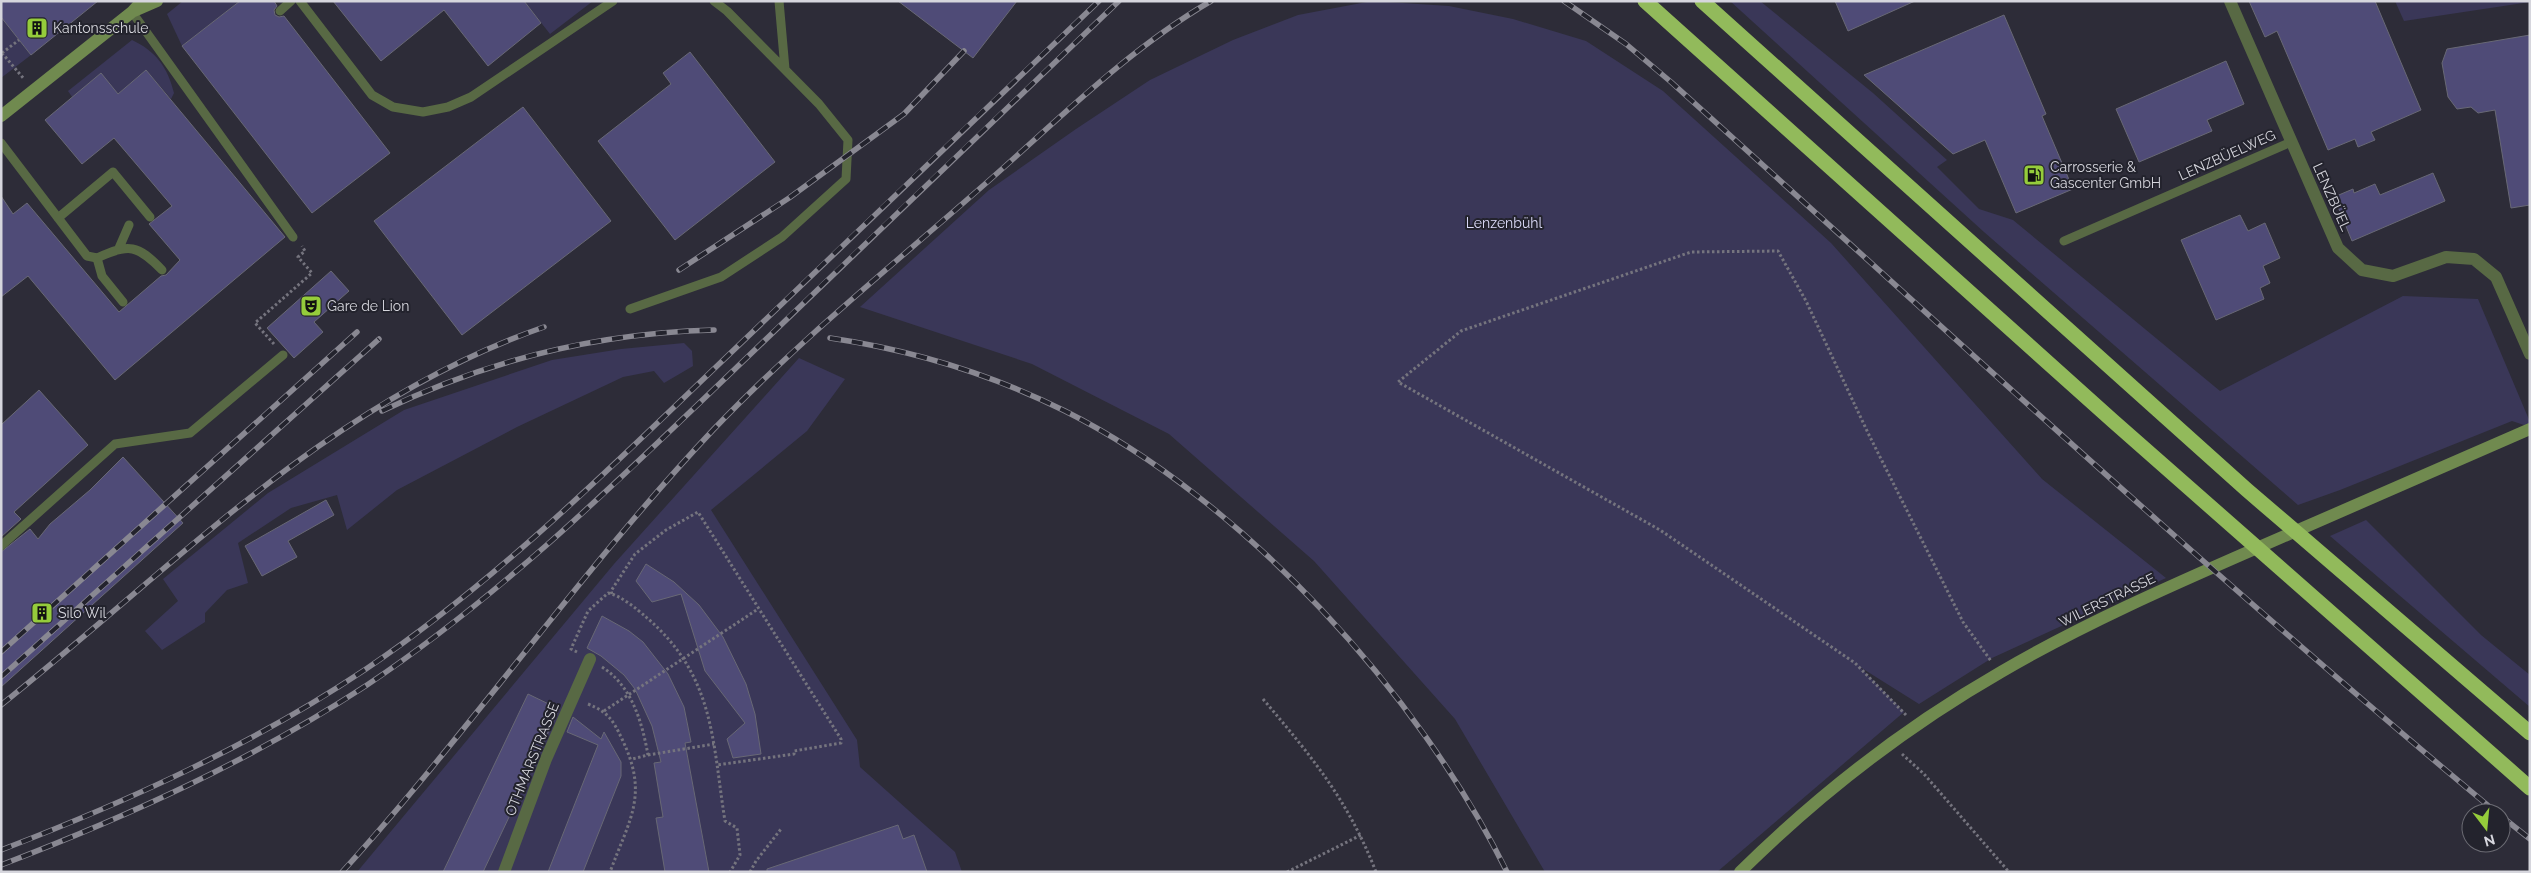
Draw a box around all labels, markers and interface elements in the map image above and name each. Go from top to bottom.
building icon: Kantonsschule [25,16,49,40]
place label: Kantonsschule [53,20,149,36]
street label: LENZBÜELWEG [2175,125,2278,184]
place label: Carrosserie & Gascenter GmbH [2050,159,2161,191]
street label: LENZBÜEL [2310,160,2356,234]
fuel station icon: Carrosserie & Gascenter GmbH [2022,163,2046,187]
park label: Lenzenbühl [1466,215,1542,231]
theatre icon: Gare de Lion [299,294,323,318]
place label: Gare de Lion [327,298,409,314]
street label: WILERSTRASSE [2056,570,2158,630]
building icon: Silo Wil [30,601,54,625]
place label: Silo Wil [58,605,106,621]
street label: OTHMARSTRASSE [502,700,562,818]
north arrow [2461,803,2511,853]
text: N [2482,831,2497,850]

